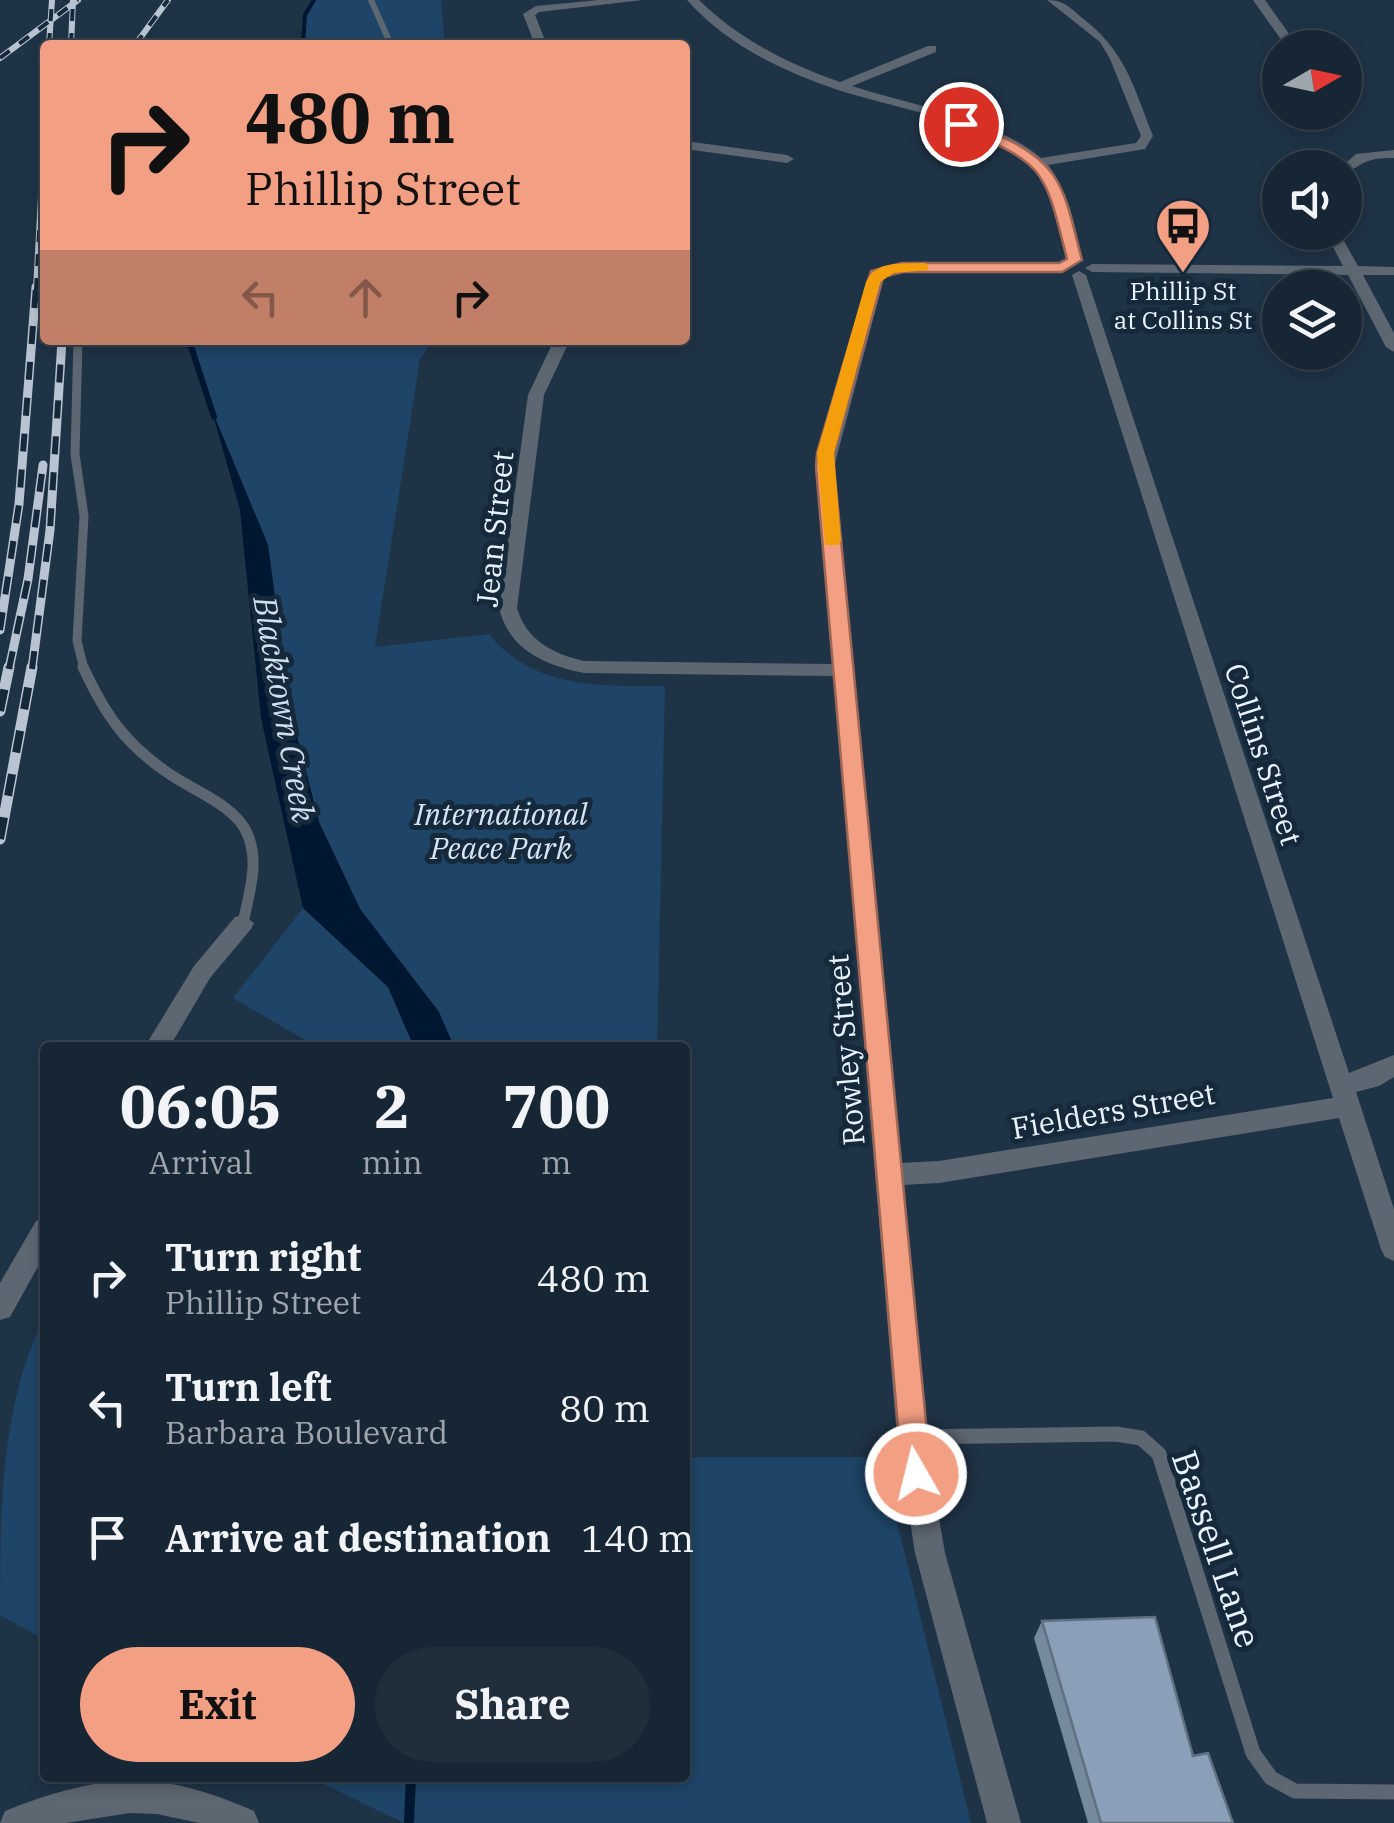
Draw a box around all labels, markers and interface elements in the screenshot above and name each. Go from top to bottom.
north arrow [1262,30,1362,130]
map controls [1262,30,1362,370]
text: 480 m [245,71,455,162]
icon: right [80,80,210,210]
pin [919,82,1004,167]
icon: arrive [934,97,989,152]
button: sound [1262,150,1362,250]
text: Phillip Street [245,159,521,217]
bus stop icon: Phillip St at Collins St [1153,196,1213,275]
icon: left [233,270,288,325]
icon: ahead [338,270,393,325]
icon: right [443,270,498,325]
button: layers [1262,270,1362,370]
place label: Phillip St at Collins St [1114,274,1252,336]
street label: Jean Street [466,449,522,609]
water label: Blacktown Creek [244,592,326,825]
street label: Collins Street [1216,658,1312,850]
park label: International Peace Park [414,794,588,867]
street label: Rowley Street [817,953,873,1147]
text: 06:05 [120,1066,282,1145]
text: 2 [374,1066,410,1145]
text: 700 [502,1066,610,1145]
street label: Fielders Street [1008,1073,1218,1147]
text: Arrival [149,1141,253,1183]
text: min [362,1141,423,1183]
text: m [541,1141,572,1183]
text: Turn right [165,1232,361,1281]
icon: right [80,1250,135,1305]
text: 480 m [537,1253,650,1302]
text: Phillip Street [165,1281,361,1323]
text: Turn left [165,1362,332,1411]
icon: left [80,1380,135,1435]
text: 80 m [559,1383,650,1432]
text: Barbara Boulevard [165,1411,448,1453]
position arrow [864,1422,968,1526]
street label: Bassell Lane [1162,1444,1272,1654]
icon: arrive [80,1510,135,1565]
text: Arrive at destination [165,1513,551,1562]
text: 140 m [581,1513,694,1562]
button: Exit [80,1647,355,1762]
button: Share [375,1647,650,1762]

